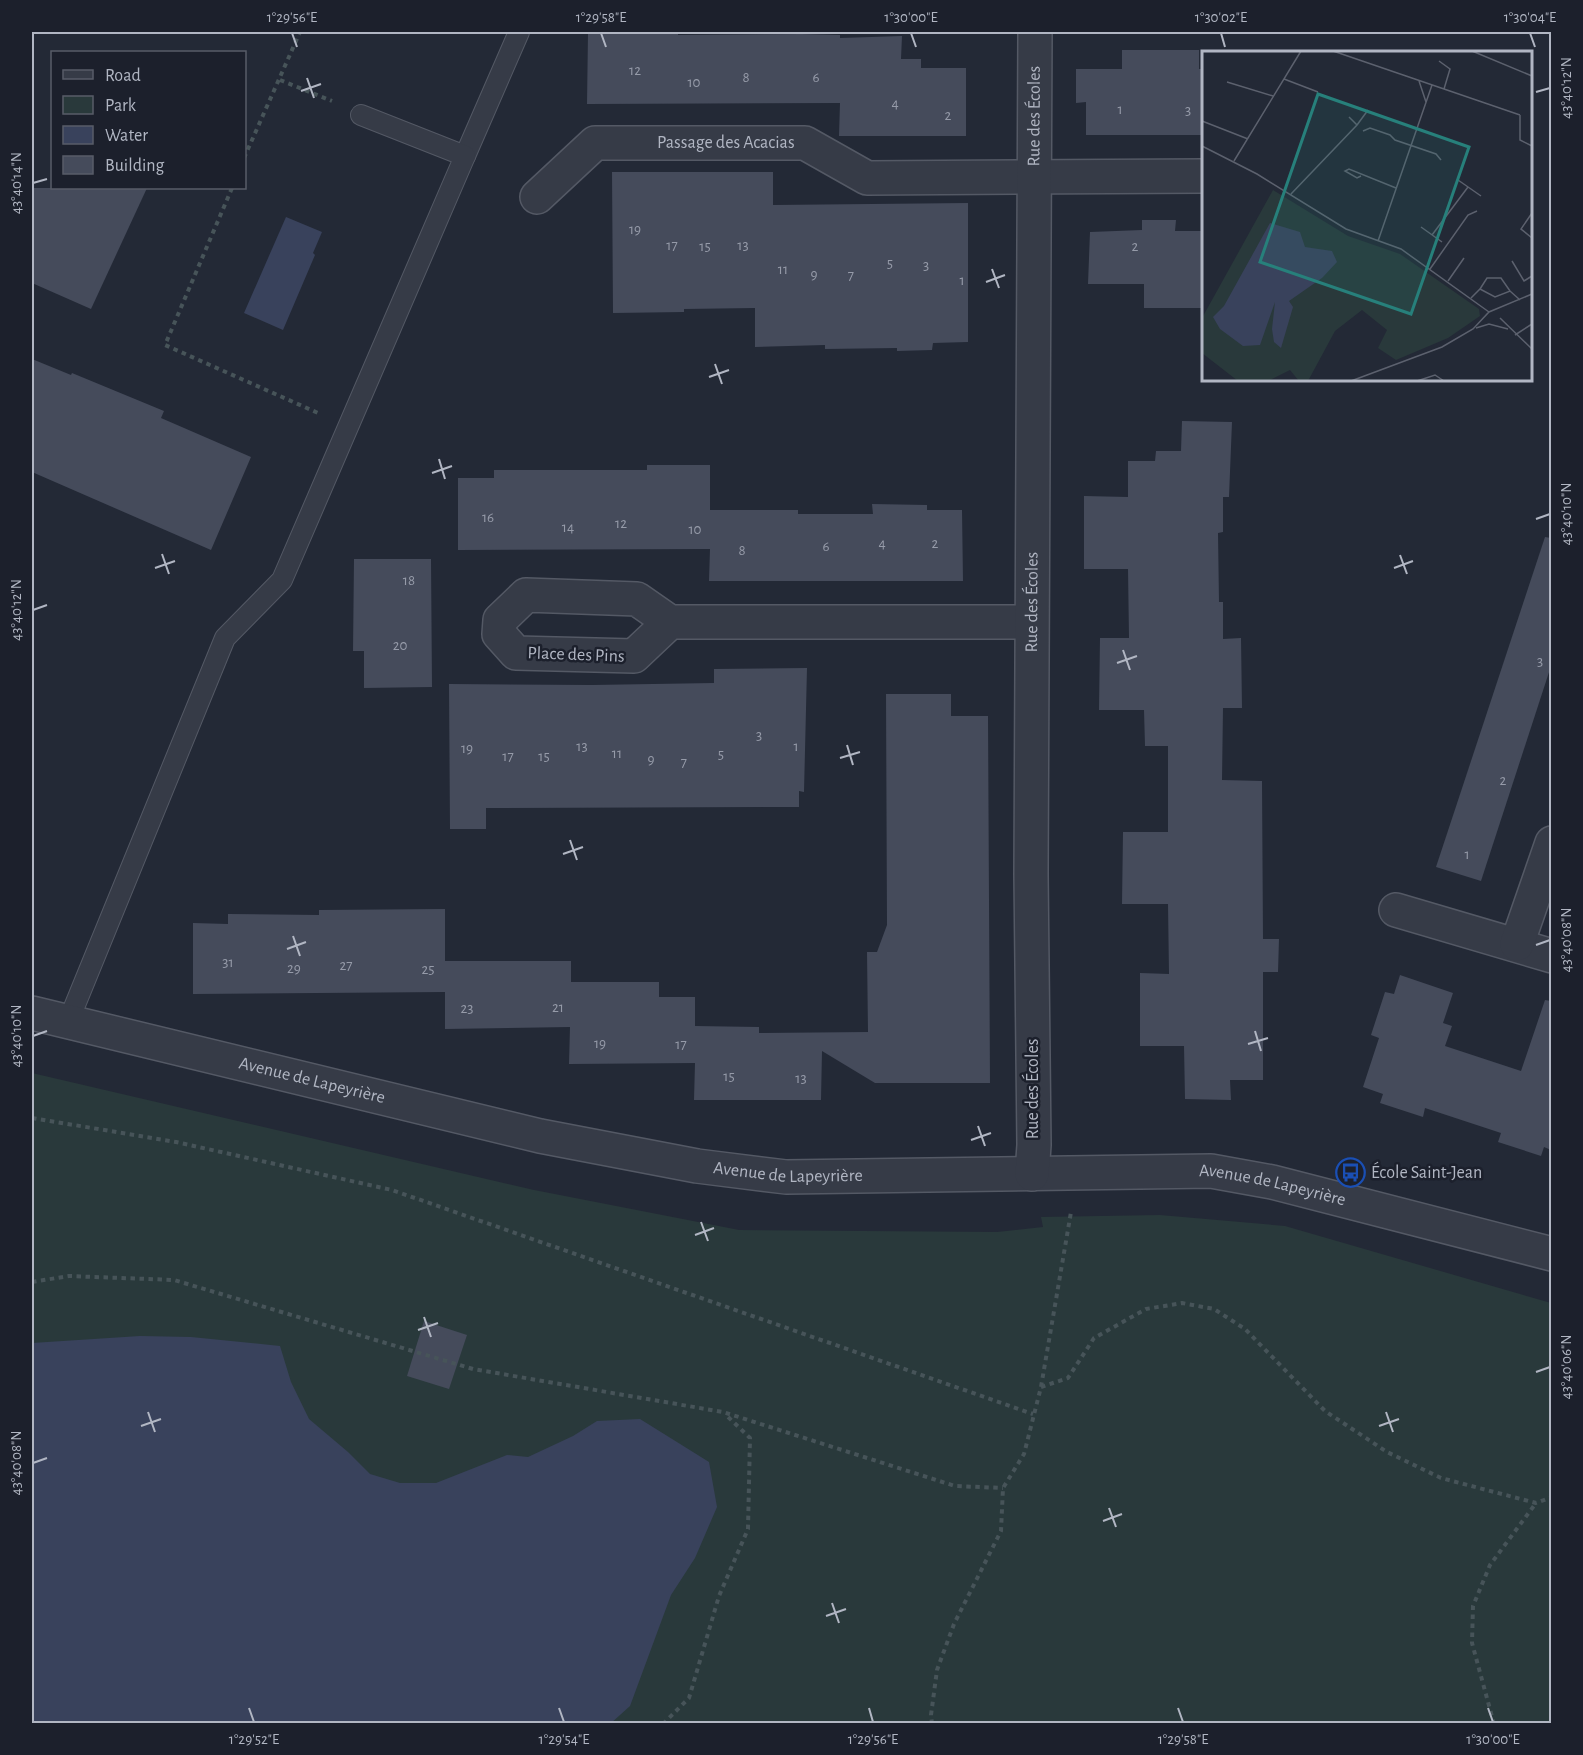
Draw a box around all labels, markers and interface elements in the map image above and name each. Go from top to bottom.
text: 1°29'56"E [267,10,317,25]
text: 1°29'58"E [576,10,626,25]
text: 1°30'00"E [884,10,938,25]
text: 1°30'02"E [1195,10,1247,25]
text: 1°30'04"E [1504,10,1556,25]
legend [51,51,246,189]
inset map [1202,51,1532,381]
text: 43°40'12"N [1559,57,1574,119]
house number: 12 [629,63,641,78]
street label: Rue des Écoles [1023,66,1044,167]
text: Road [105,67,141,85]
house number: 8 [742,70,750,85]
house number: 6 [812,70,820,85]
house number: 10 [687,75,701,90]
house number: 4 [891,96,899,111]
text: Park [105,97,137,115]
house number: 1 [1117,102,1123,117]
house number: 3 [1185,103,1191,118]
house number: 2 [945,108,952,123]
text: Water [105,127,148,145]
street label: Passage des Acacias [657,134,795,152]
text: 43°40'14"N [9,152,24,214]
text: Building [105,157,165,175]
house number: 19 [629,222,641,237]
house number: 17 [666,238,678,253]
house number: 13 [737,238,749,253]
house number: 15 [699,239,711,254]
house number: 2 [1132,239,1139,254]
house number: 5 [887,256,893,271]
house number: 3 [923,258,929,273]
house number: 11 [778,262,788,277]
house number: 9 [810,267,818,282]
house number: 7 [848,268,854,283]
house number: 1 [959,273,965,288]
text: 43°40'10"N [1559,483,1574,545]
house number: 16 [482,510,494,525]
house number: 12 [615,516,627,531]
house number: 14 [562,520,574,535]
house number: 10 [688,522,702,537]
house number: 4 [878,536,886,551]
house number: 2 [932,536,939,551]
house number: 6 [822,539,830,554]
house number: 8 [738,543,746,558]
street label: Rue des Écoles [1020,552,1042,653]
house number: 18 [403,573,415,588]
text: 43°40'12"N [9,579,24,641]
house number: 20 [393,638,407,653]
street label: Place des Pins [527,644,625,666]
house number: 3 [1537,654,1543,669]
house number: 3 [756,728,762,743]
house number: 13 [576,739,588,754]
house number: 1 [793,739,799,754]
house number: 19 [461,741,473,756]
house number: 11 [612,746,622,761]
house number: 5 [718,747,724,762]
house number: 17 [502,749,514,764]
house number: 15 [538,749,550,764]
house number: 9 [647,752,655,767]
house number: 7 [681,755,687,770]
house number: 2 [1500,773,1507,788]
house number: 1 [1464,847,1470,862]
text: 43°40'08"N [1559,908,1574,972]
house number: 31 [222,955,234,970]
house number: 27 [339,958,353,973]
house number: 29 [287,961,301,976]
house number: 25 [421,962,435,977]
house number: 21 [552,1000,564,1015]
house number: 23 [460,1001,474,1016]
text: 43°40'10"N [9,1005,24,1067]
house number: 19 [594,1036,606,1051]
house number: 17 [675,1037,687,1052]
street label: Rue des Écoles [1021,1039,1042,1139]
street label: Avenue de Lapeyrière [237,1054,387,1107]
house number: 15 [723,1069,735,1084]
house number: 13 [795,1071,807,1086]
bus stop icon: École Saint-Jean [1334,1157,1366,1189]
street label: Avenue de Lapeyrière [712,1159,863,1186]
place label: École Saint-Jean [1371,1161,1482,1182]
street label: Avenue de Lapeyrière [1199,1162,1348,1210]
text: 43°40'06"N [1559,1335,1574,1399]
text: 43°40'08"N [9,1431,24,1495]
text: 1°29'52"E [229,1732,279,1747]
text: 1°29'54"E [539,1732,589,1747]
text: 1°29'56"E [848,1732,898,1747]
text: 1°29'58"E [1158,1732,1208,1747]
text: 1°30'00"E [1466,1732,1520,1747]

